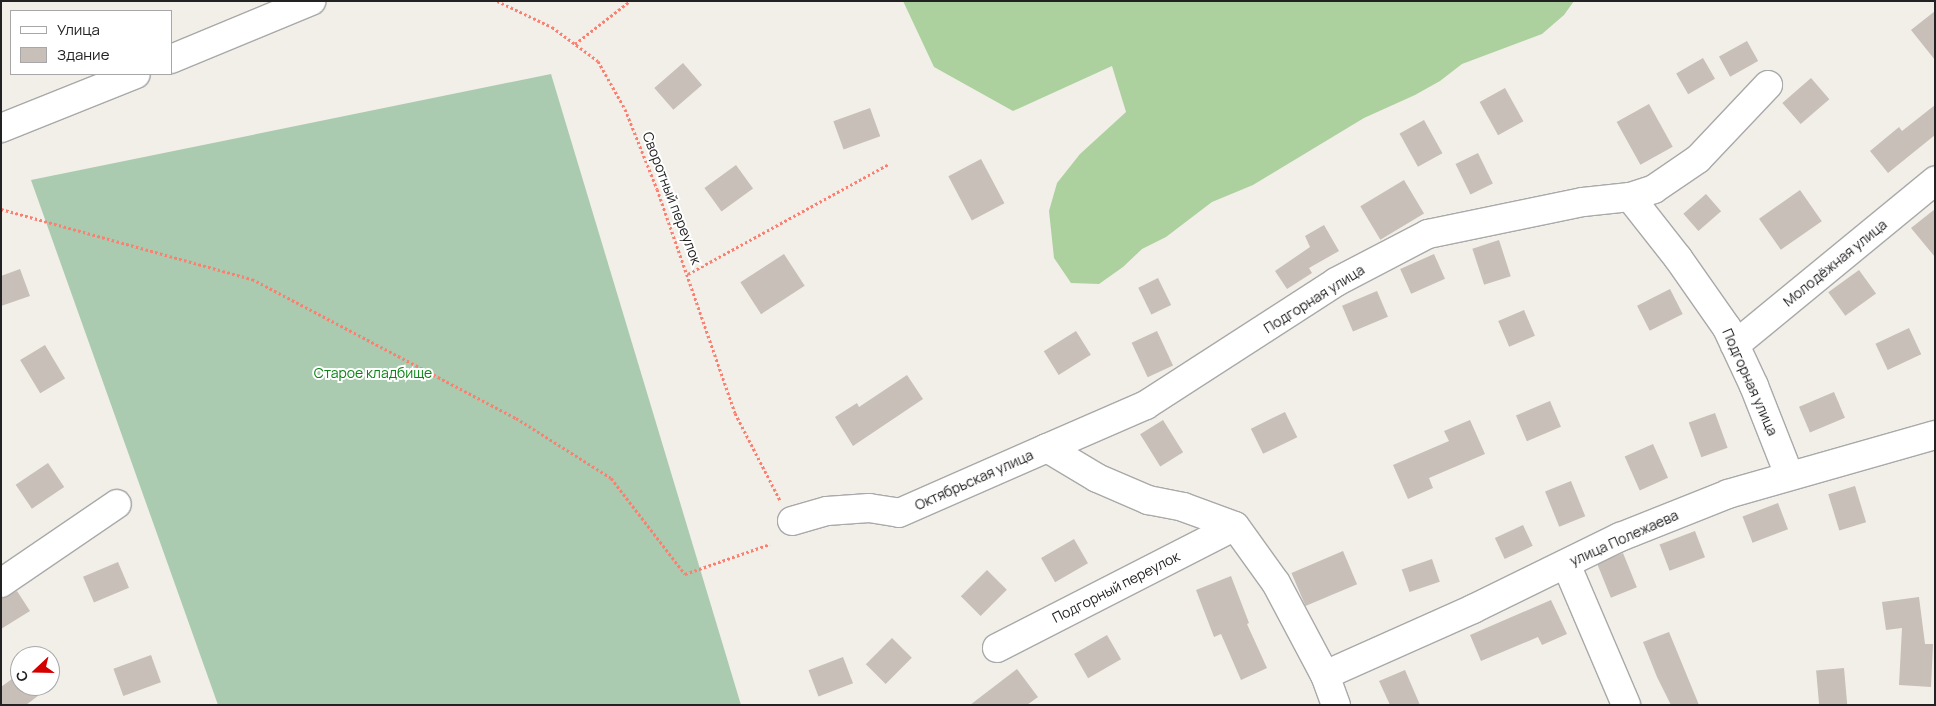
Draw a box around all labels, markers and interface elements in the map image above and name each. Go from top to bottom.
legend [10,10,172,75]
text: Улица [57,19,100,40]
text: Здание [57,44,109,65]
street label: Своротный переулок [639,129,705,267]
street label: Молодёжная улица [1780,216,1890,310]
street label: Подгорная улица [1261,261,1367,337]
street label: Подгорная улица [1719,326,1781,438]
park label: Старое кладбище [314,365,432,381]
street label: Октябрьская улица [912,446,1036,514]
street label: улица Полежаева [1567,507,1681,569]
street label: Подгорный переулок [1050,548,1182,626]
north arrow [10,646,60,696]
text: С [11,668,32,684]

